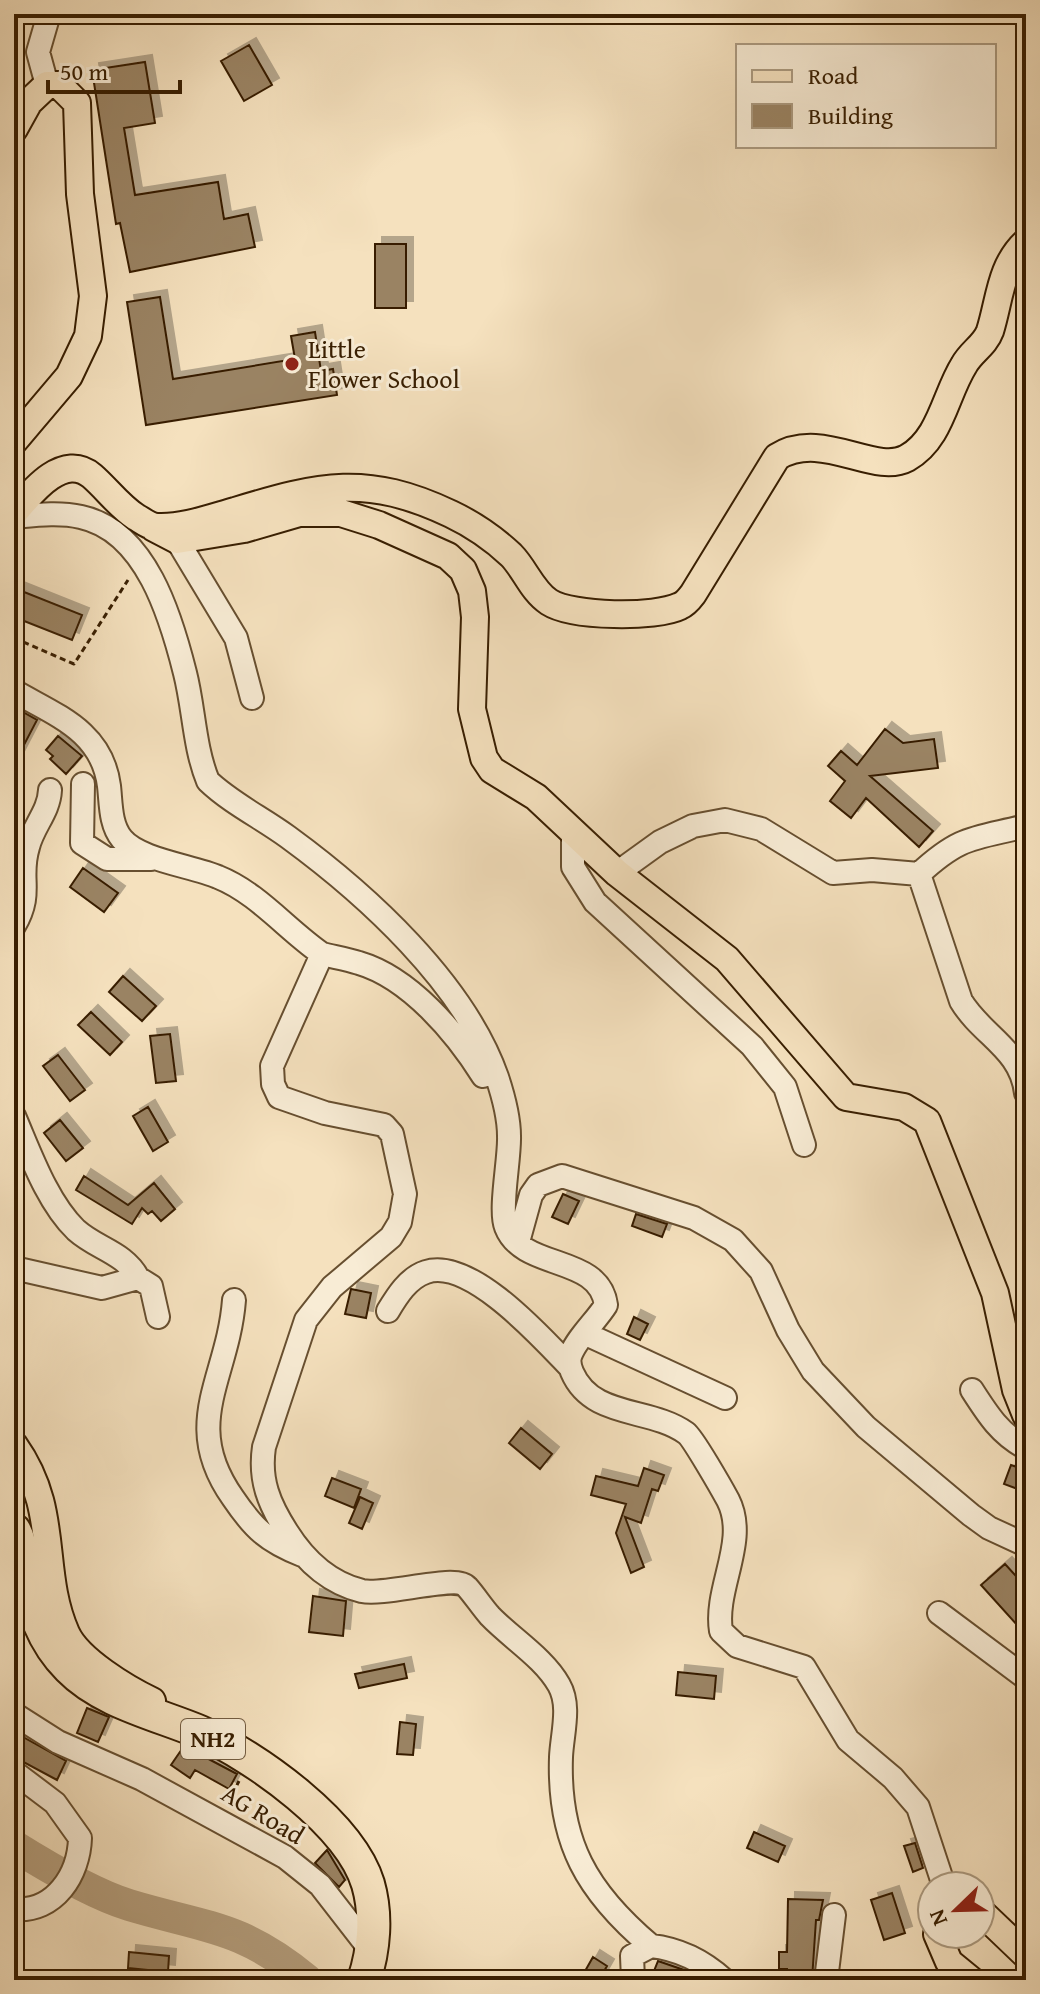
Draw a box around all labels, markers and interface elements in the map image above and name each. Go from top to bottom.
scale bar [48,44,180,94]
legend [736,44,996,148]
text: 50 m [60,54,108,89]
text: Road [808,58,858,93]
text: Building [808,98,893,133]
place label: Little Flower School [308,329,460,398]
marker: Little Flower School [283,355,301,373]
road number: NH2 [181,1719,245,1759]
street label: AG Road [214,1773,312,1854]
north arrow [916,1870,996,1950]
text: N [920,1905,955,1931]

